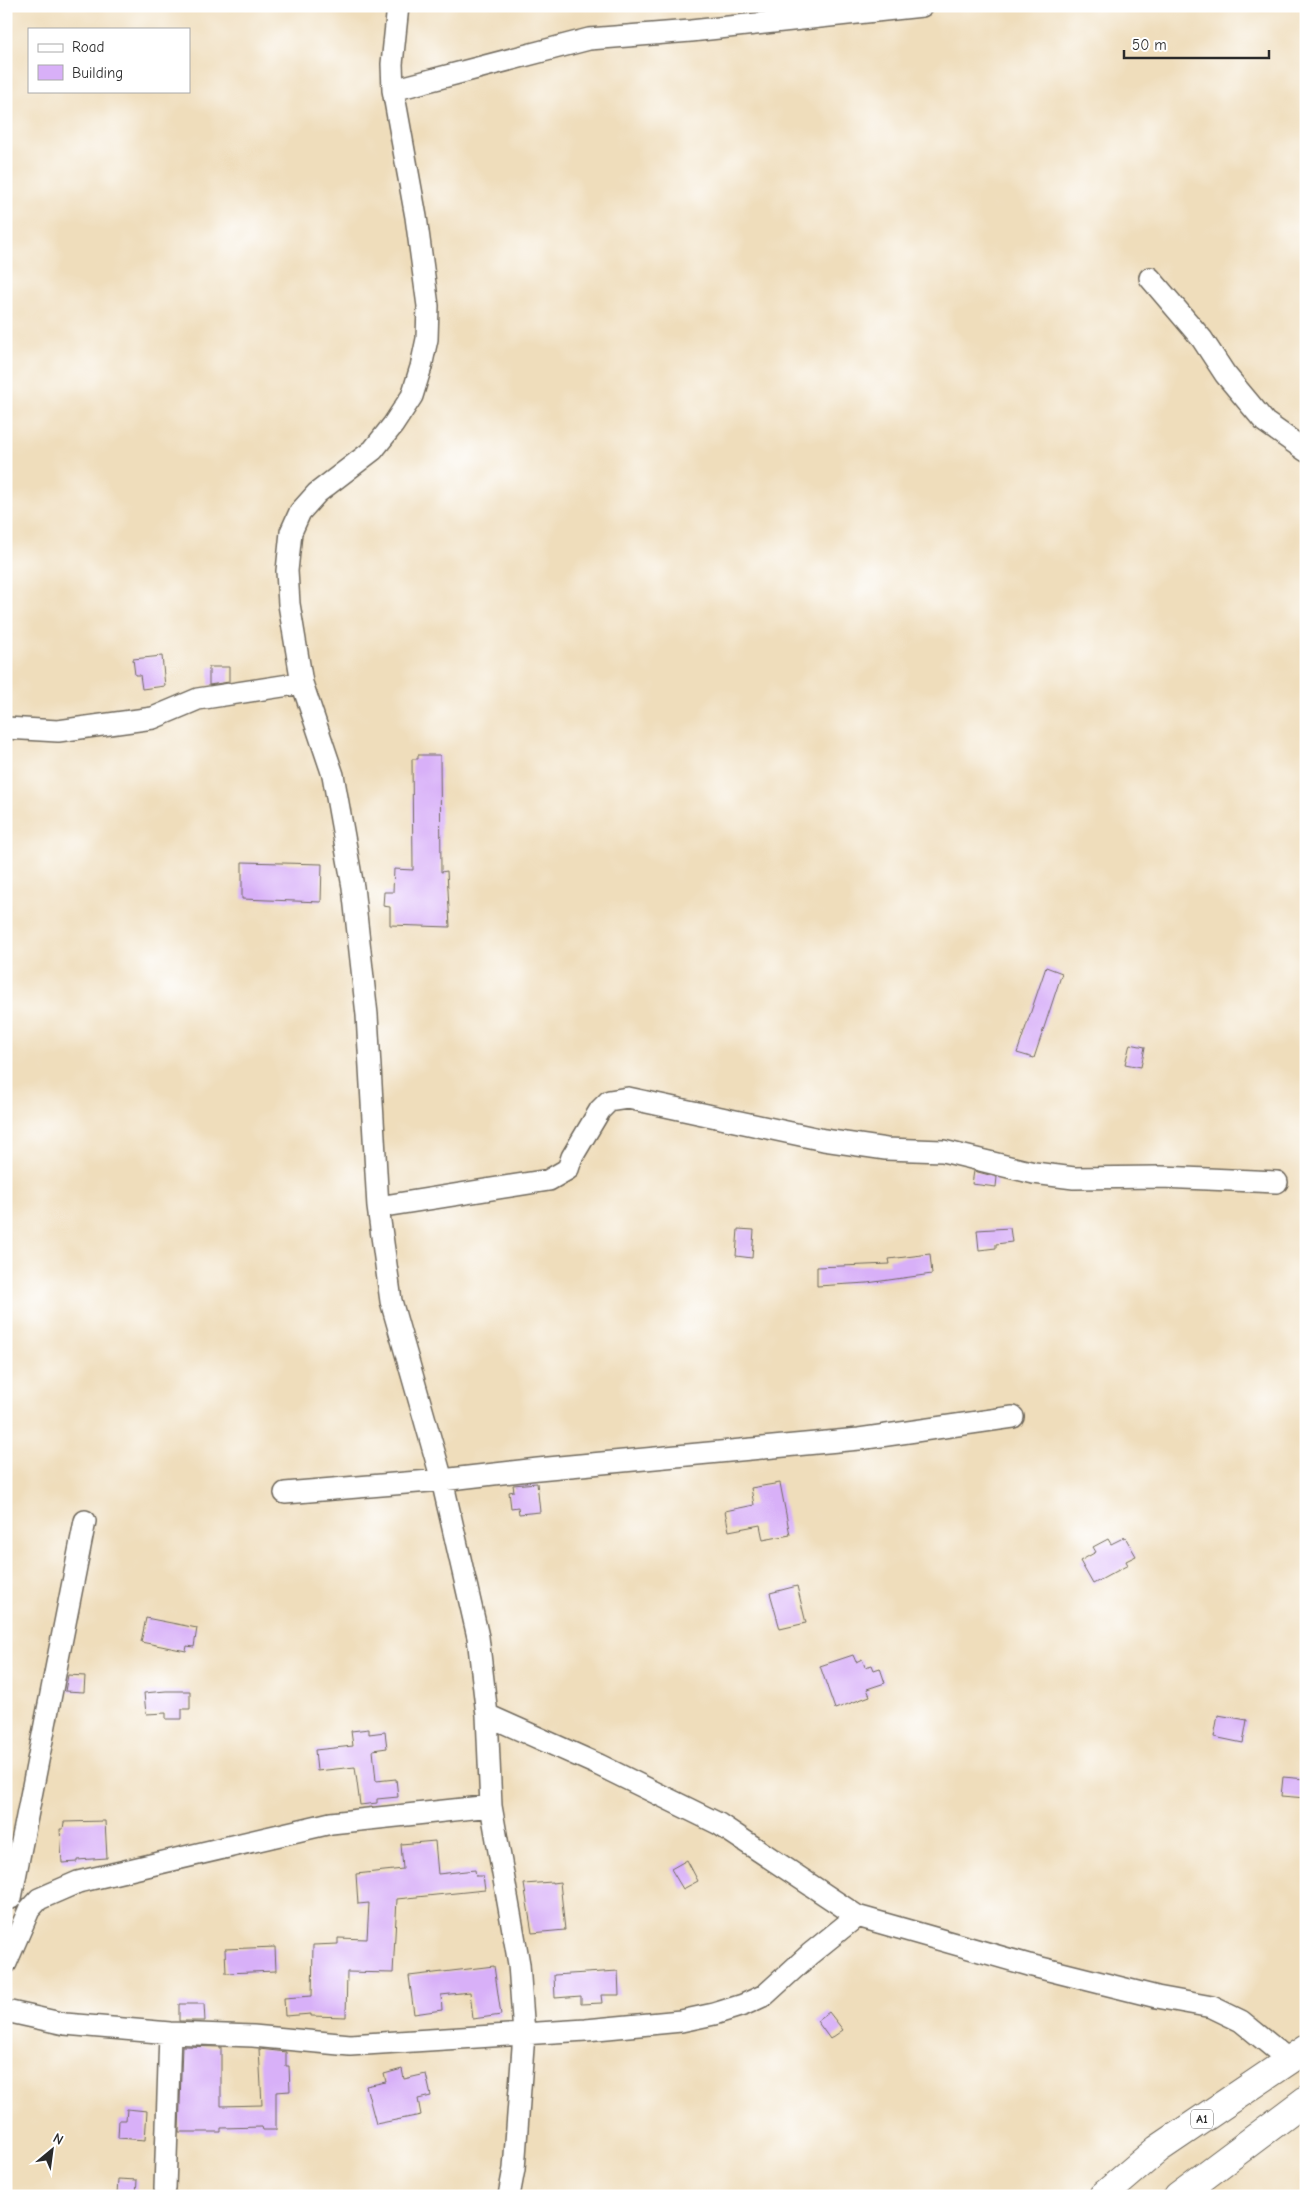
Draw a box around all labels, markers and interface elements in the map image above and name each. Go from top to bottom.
legend [28,28,190,92]
scale bar [1124,28,1270,60]
text: 50 m [1132,36,1167,54]
text: Road [72,38,104,56]
text: Building [72,64,123,82]
road number: A1 [1191,2110,1213,2128]
north arrow [28,2124,78,2174]
text: N [50,2129,66,2149]

